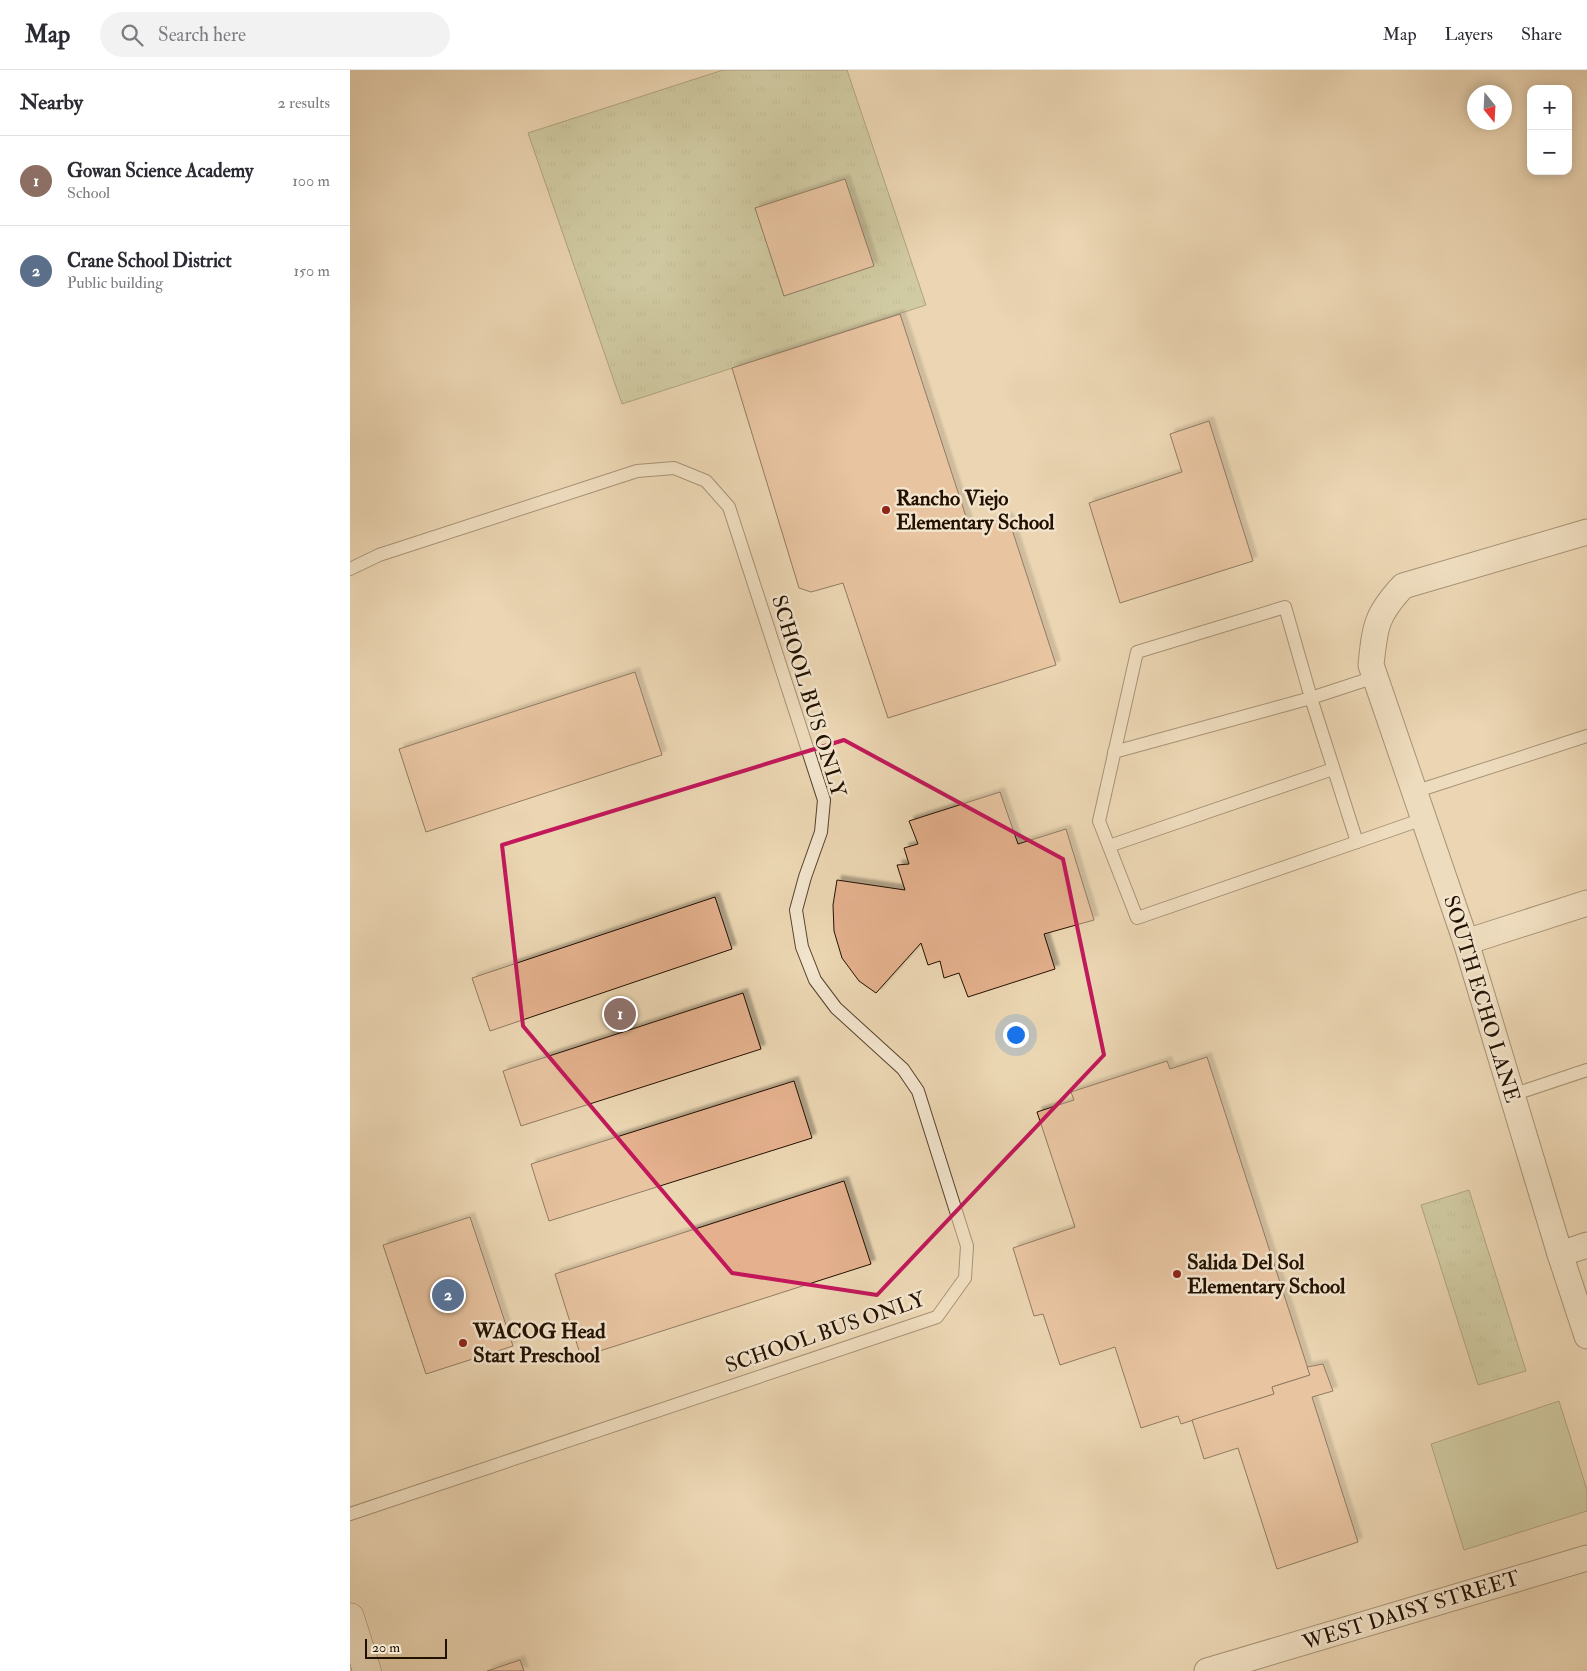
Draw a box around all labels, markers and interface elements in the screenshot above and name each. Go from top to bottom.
search box [100,12,450,57]
text: Map [25,19,70,50]
icon: search [118,21,146,49]
text: Search here [158,23,246,47]
text: Map [1383,23,1417,46]
text: Layers [1445,23,1493,46]
text: Share [1521,23,1562,46]
north arrow [1467,85,1512,130]
map controls [1527,85,1572,175]
button: + [1527,85,1572,130]
text: Nearby [20,89,83,116]
text: 2 results [277,93,330,113]
button: − [1527,130,1572,175]
text: Gowan Science Academy [67,159,253,183]
text: 1 [33,171,39,191]
text: 100 m [292,171,330,191]
text: School [67,183,110,203]
text: Crane School District [67,249,232,273]
text: 2 [32,261,40,281]
text: 150 m [293,261,330,281]
text: Public building [67,273,163,293]
place label: Rancho Viejo Elementary School [896,485,1055,536]
marker: Rancho Viejo Elementary School [880,504,892,516]
street label: SCHOOL BUS ONLY [765,592,852,801]
street label: SOUTH ECHO LANE [1437,892,1526,1106]
pin: 1 [604,995,636,1033]
your location [1003,1022,1029,1048]
place label: Salida Del Sol Elementary School [1187,1249,1346,1300]
marker: Salida Del Sol Elementary School [1171,1268,1183,1280]
pin: 2 [432,1276,464,1314]
street label: SCHOOL BUS ONLY [722,1285,929,1379]
place label: WACOG Head Start Preschool [472,1318,606,1369]
marker: WACOG Head Start Preschool [457,1337,469,1349]
street label: WEST DAISY STREET [1298,1564,1523,1657]
scale bar [365,1636,448,1659]
text: 20 m [372,1639,400,1656]

